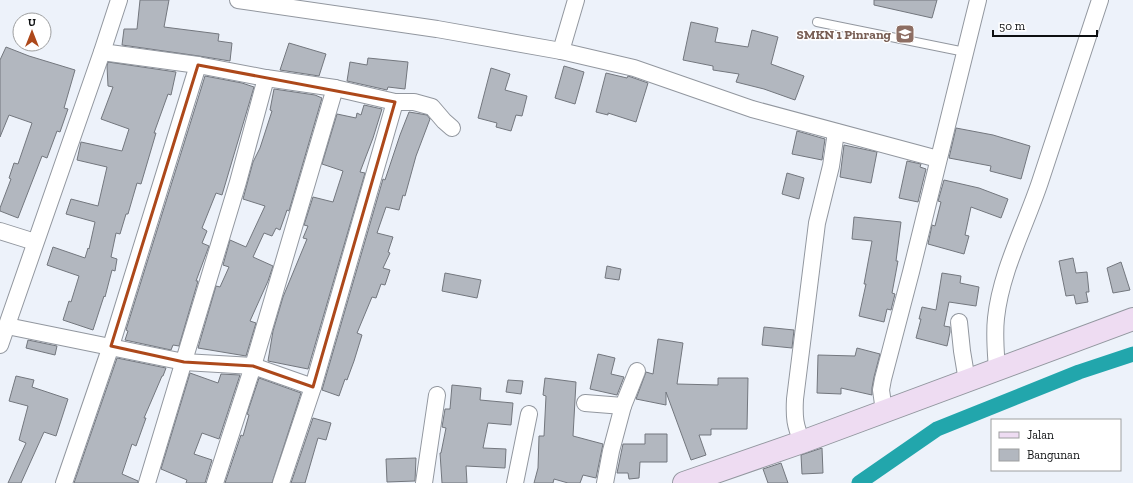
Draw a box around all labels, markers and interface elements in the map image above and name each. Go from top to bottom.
north arrow [12,12,52,52]
scale bar [993,12,1097,38]
text: U [28,16,36,29]
text: 50 m [999,19,1026,33]
school or university icon: SMKN 1 Pinrang [894,23,916,45]
place label: SMKN 1 Pinrang [797,27,892,42]
legend [991,419,1121,471]
text: Jalan [1027,428,1054,442]
text: Bangunan [1027,448,1080,462]

